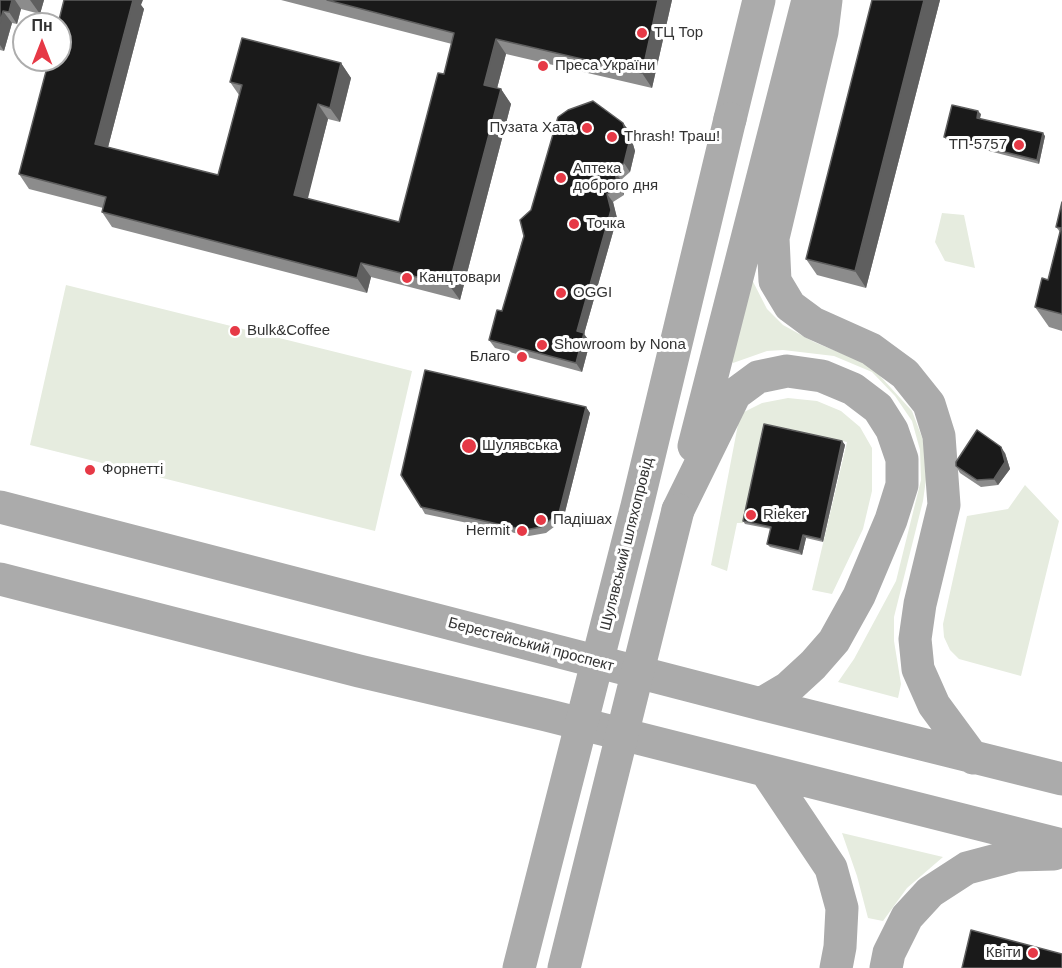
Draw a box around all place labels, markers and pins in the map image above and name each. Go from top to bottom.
place label: ТЦ Тор [654,24,703,42]
marker: ТЦ Тор [635,26,649,40]
place label: Преса України [555,57,655,75]
marker: Преса України [536,59,550,73]
place label: Пузата Хата [490,119,575,137]
marker: Пузата Хата [580,121,594,135]
place label: Thrash! Траш! [624,128,720,146]
marker: Thrash! Траш! [605,130,619,144]
place label: ТП-5757 [949,136,1007,154]
marker: ТП-5757 [1012,138,1026,152]
place label: Аптека доброго дня [573,160,658,195]
marker: Аптека доброго дня [554,171,568,185]
place label: Точка [586,215,625,233]
marker: Точка [567,217,581,231]
place label: Канцтовари [419,269,501,287]
marker: Канцтовари [400,271,414,285]
place label: OGGI [573,284,612,302]
marker: OGGI [554,286,568,300]
place label: Bulk&Coffee [247,322,330,340]
marker: Bulk&Coffee [228,324,242,338]
place label: Showroom by Nona [554,336,686,354]
marker: Showroom by Nona [535,338,549,352]
place label: Благо [470,348,510,366]
marker: Благо [515,350,529,364]
marker: Шулявська [460,437,478,455]
place label: Шулявська [482,437,558,455]
place label: Форнетті [102,461,163,479]
marker: Форнетті [83,463,97,477]
place label: Rieker [763,506,806,524]
marker: Rieker [744,508,758,522]
place label: Падішах [553,511,612,529]
marker: Падішах [534,513,548,527]
place label: Hermit [466,522,510,540]
marker: Hermit [515,524,529,538]
place label: Квіти [986,944,1021,962]
marker: Квіти [1026,946,1040,960]

